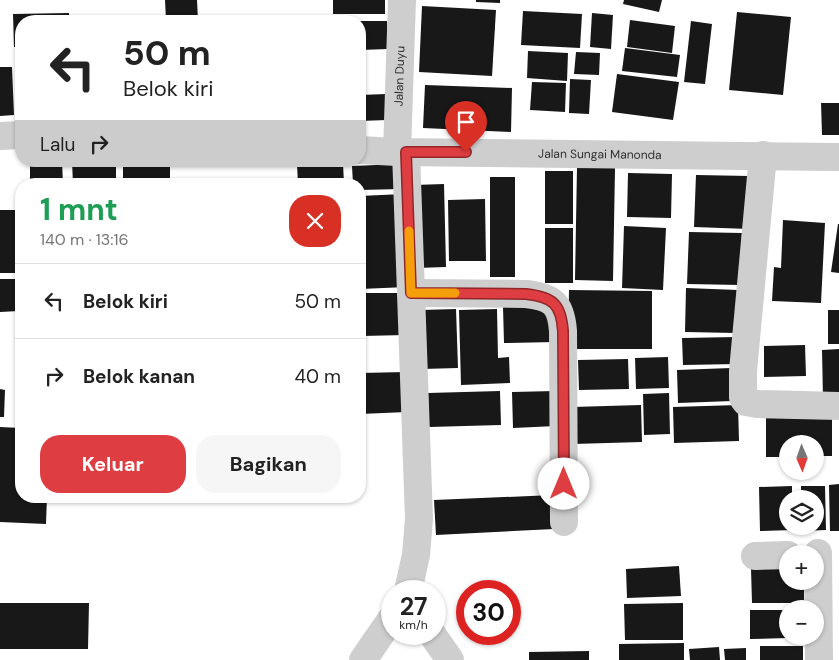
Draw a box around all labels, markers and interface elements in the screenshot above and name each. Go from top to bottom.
text: 50 m [123,30,211,76]
icon: left [40,35,105,100]
street label: Jalan Duyu [391,45,408,107]
text: Belok kiri [123,74,213,103]
pin [445,101,487,152]
icon: arrive [452,108,480,136]
icon: right [85,130,113,158]
text: Lalu [40,132,75,157]
street label: Jalan Sungai Manonda [538,146,662,163]
text: 1 mnt [40,190,118,229]
button: close [289,195,341,247]
text: 140 m · 13:16 [40,229,129,250]
icon: left [40,287,68,315]
text: Belok kiri [83,289,168,314]
text: 50 m [294,289,341,314]
icon: right [40,362,68,390]
text: Belok kanan [83,364,195,389]
text: 40 m [294,364,341,389]
button: Keluar [40,435,186,493]
button: Bagikan [196,435,341,493]
north arrow [779,435,824,480]
map controls [779,435,824,645]
position arrow [537,457,589,509]
button: layers [779,490,824,535]
button: + [779,545,824,590]
speed limit sign: 30 [456,580,521,645]
text: 27 [400,590,427,623]
button: − [779,600,824,645]
text: km/h [399,617,428,633]

